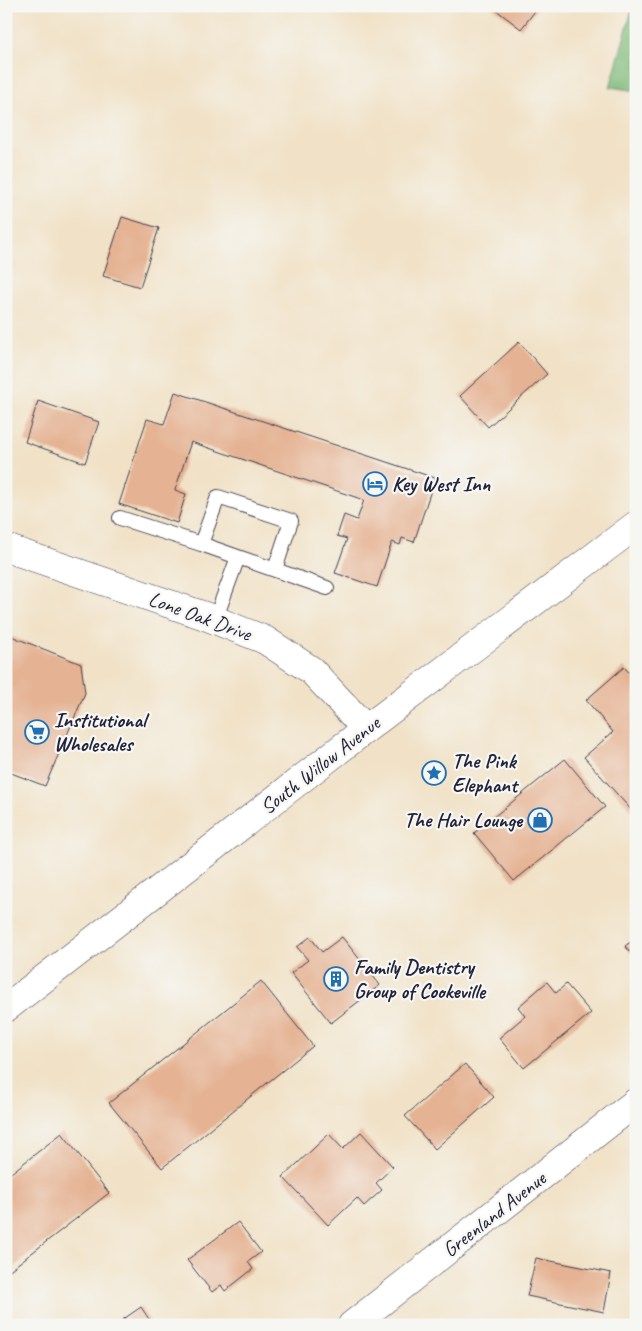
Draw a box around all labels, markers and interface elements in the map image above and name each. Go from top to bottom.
hotel icon: Key West Inn [362,471,388,497]
place label: Key West Inn [392,471,491,497]
street label: Lone Oak Drive [145,585,256,647]
place label: Institutional Wholesales [54,707,150,757]
street label: South Willow Avenue [255,709,387,820]
supermarket icon: Institutional Wholesales [24,719,50,745]
place label: The Pink Elephant [452,748,520,798]
place icon: The Pink Elephant [421,760,447,786]
place label: The Hair Lounge [404,807,524,833]
shop icon: The Hair Lounge [527,807,553,833]
place label: Family Dentistry Group of Cookeville [354,954,487,1004]
building icon: Family Dentistry Group of Cookeville [323,966,349,992]
street label: Greenland Avenue [437,1165,552,1262]

